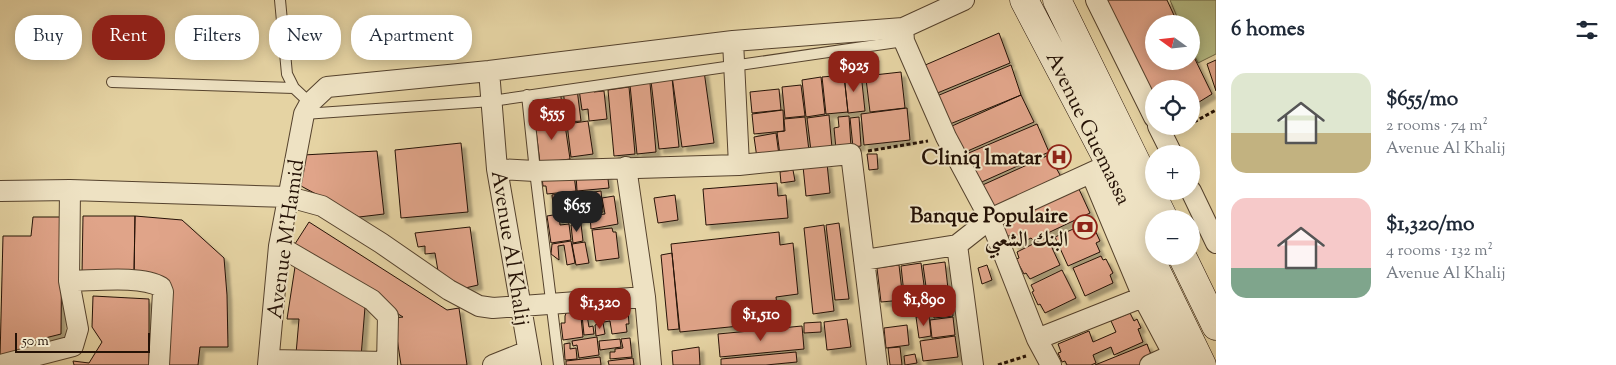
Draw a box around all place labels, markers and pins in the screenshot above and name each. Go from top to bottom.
pin: $925 [824,51,884,93]
pin: $555 [522,98,582,141]
place label: Cliniq lmatar [922,144,1042,174]
hospital icon: Cliniq lmatar [1046,144,1072,170]
pin: $655 [547,190,607,233]
place label: Banque Populaire البنك الشعبي [910,202,1068,259]
bank icon: Banque Populaire البنك الشعبي [1072,214,1098,240]
pin: $1,890 [883,284,965,327]
pin: $1,320 [559,288,641,330]
pin: $1,510 [720,300,802,342]

